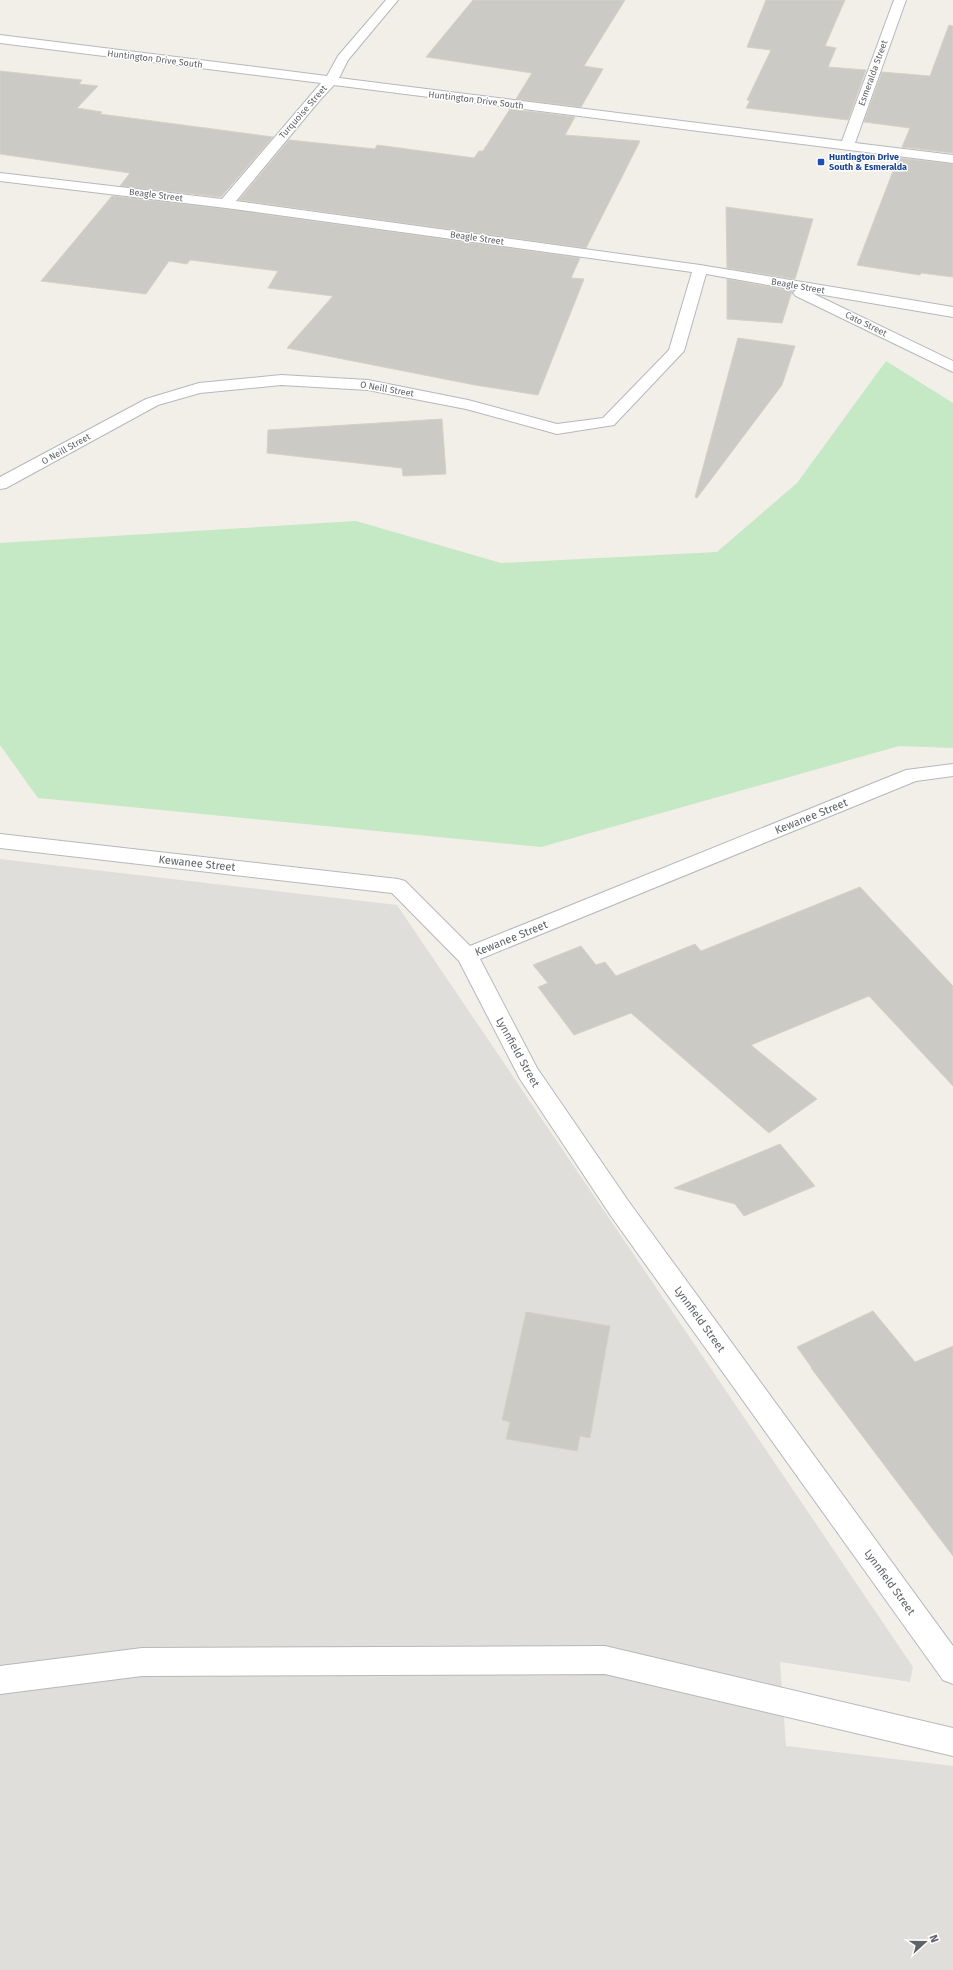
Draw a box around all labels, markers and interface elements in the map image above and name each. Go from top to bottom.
street label: Esmeralda Street [856,38,890,107]
street label: Huntington Drive South [107,48,203,70]
street label: Turquoise Street [277,83,329,141]
street label: Huntington Drive South [428,89,524,111]
place label: Huntington Drive South & Esmeralda [829,152,907,172]
marker: Huntington Drive South & Esmeralda [816,157,826,167]
street label: Beagle Street [129,187,184,203]
street label: Beagle Street [450,229,505,247]
street label: Beagle Street [771,276,826,296]
street label: Cato Street [844,310,889,339]
street label: O Neill Street [359,379,415,399]
street label: O Neill Street [40,431,93,467]
street label: Kewanee Street [773,796,849,837]
street label: Kewanee Street [158,853,236,874]
street label: Kewanee Street [473,918,549,959]
street label: Lynnfield Street [493,1015,542,1089]
street label: Lynnfield Street [671,1284,728,1355]
street label: Lynnfield Street [861,1547,918,1618]
north arrow [905,1922,945,1962]
text: N [926,1933,941,1944]

